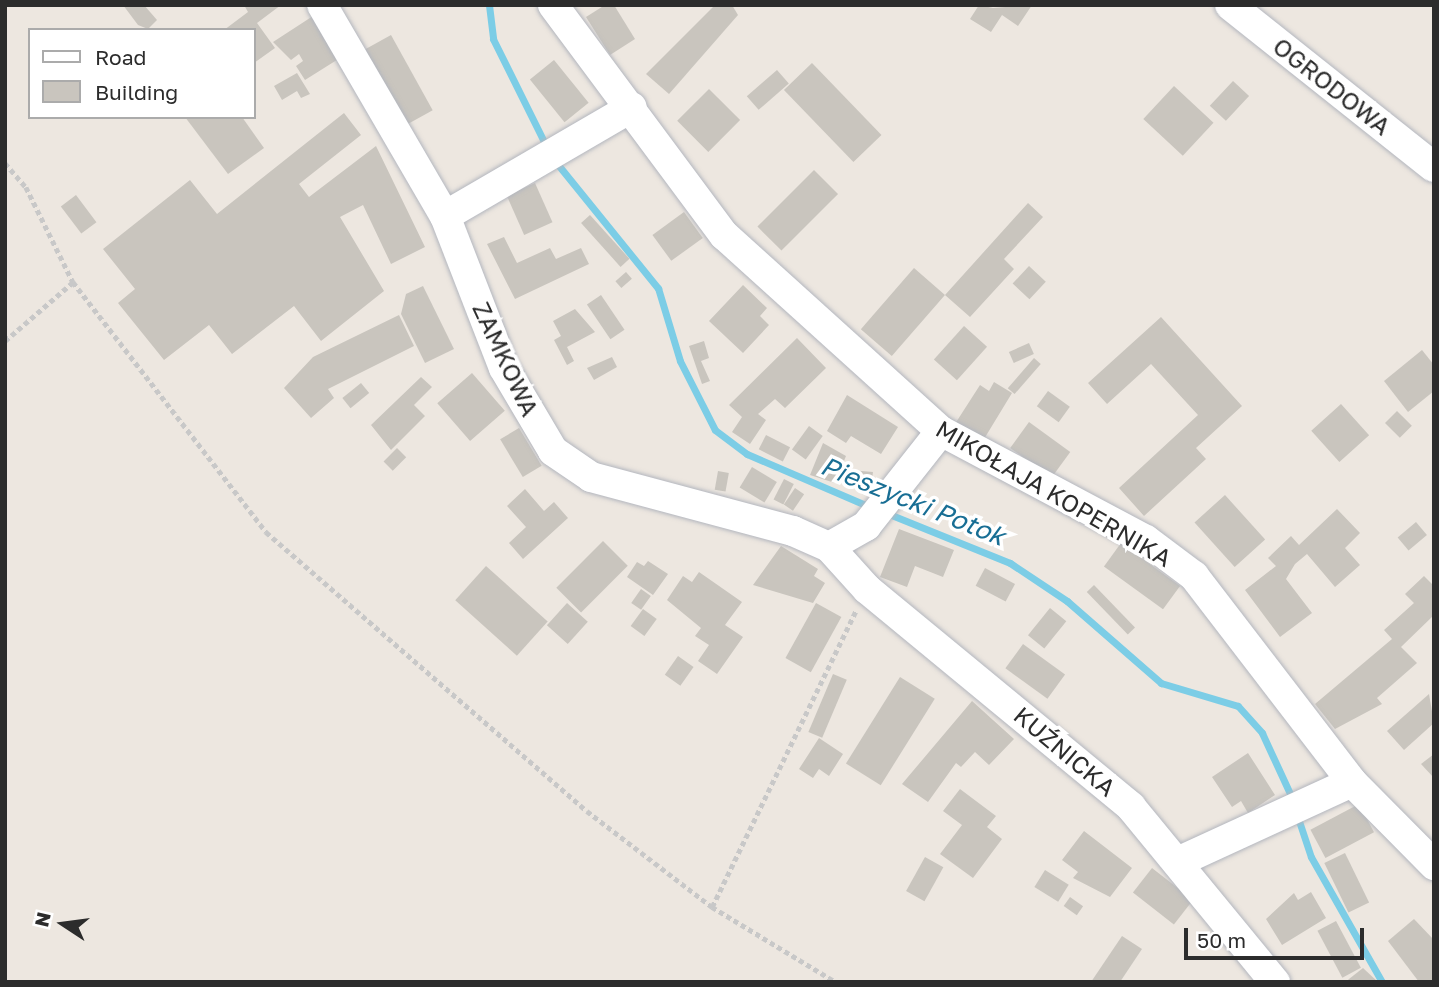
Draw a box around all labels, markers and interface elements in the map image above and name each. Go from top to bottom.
legend [28,28,256,119]
street label: OGRODOWA [1268,31,1396,141]
text: Road [95,44,146,70]
text: Building [95,79,178,105]
street label: ZAMKOWA [467,297,545,421]
street label: MIKOŁAJA KOPERNIKA [931,414,1177,572]
water label: Pieszycki Potok [816,450,1010,552]
street label: KUŹNICKA [1008,700,1122,802]
north arrow [28,889,98,959]
text: N [29,910,55,929]
scale bar [1187,914,1367,958]
text: 50 m [1197,927,1246,953]

